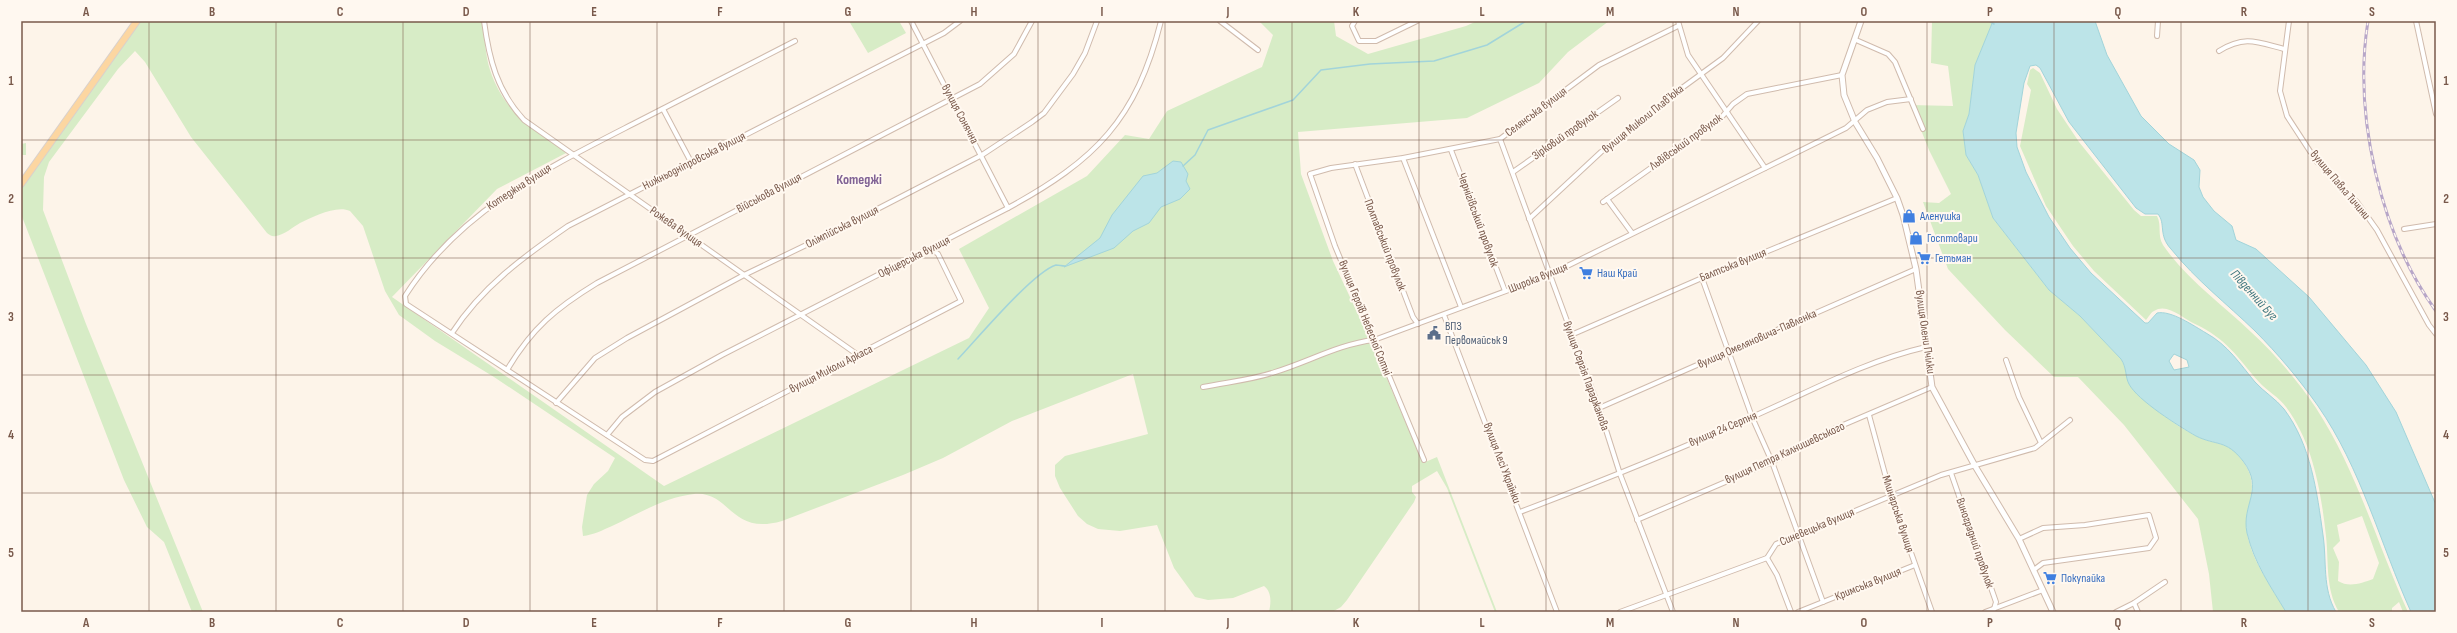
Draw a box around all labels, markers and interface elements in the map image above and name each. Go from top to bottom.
text: A [82,4,90,20]
text: B [209,4,215,20]
text: C [337,4,344,20]
text: D [463,4,470,20]
text: E [591,4,597,20]
text: F [717,4,723,20]
text: G [845,4,852,20]
text: H [971,4,978,20]
text: I [1101,4,1104,20]
text: J [1226,4,1230,20]
text: K [1353,4,1360,20]
text: L [1479,4,1485,20]
text: M [1606,4,1614,20]
text: N [1733,4,1740,20]
text: O [1861,4,1868,20]
text: P [1987,4,1993,20]
text: Q [2115,4,2122,20]
text: R [2241,4,2248,20]
text: S [2369,4,2375,20]
text: 1 [8,73,14,89]
text: 1 [2443,73,2449,89]
street label: вулиця Миколи Плавʼюка [1599,81,1687,157]
street label: вулиця Сонячна [938,82,982,147]
street label: Селянська вулиця [1502,84,1570,140]
street label: Зірковий провулок [1529,106,1601,163]
street label: Львівський провулок [1646,110,1726,174]
street label: Нижньодніпровська вулиця [640,128,748,193]
street label: вулиця Павла Тичини [2307,147,2373,223]
street label: Котеджна вулиця [484,160,554,214]
street label: Військова вулиця [734,169,804,216]
district label: Котеджі [836,171,882,188]
street label: Чернігівський провулок [1454,171,1502,269]
text: 2 [8,191,14,207]
text: 2 [2443,191,2449,207]
street label: Полтавський провулок [1361,197,1410,293]
street label: Олімпійська вулиця [803,202,881,252]
street label: Рожева вулиця [647,203,706,251]
shop icon: Аленушка [1901,208,1917,224]
place label: Аленушка [1919,209,1961,224]
shop icon: Госптовари [1908,230,1924,246]
place label: Госптовари [1927,231,1978,246]
street label: Офіцерська вулиця [876,232,953,282]
street label: Балтська вулиця [1697,245,1769,285]
supermarket icon: Гетьман [1916,250,1932,266]
place label: Гетьман [1935,251,1971,266]
street label: вулиця Героїв Небесної Сотні [1335,258,1395,378]
street label: Широка вулиця [1506,259,1570,297]
supermarket icon: Наш Край [1578,265,1594,281]
place label: Наш Край [1597,266,1637,281]
water label: Південний Буг [2227,266,2281,324]
street label: вулиця Олени Пчілки [1912,289,1938,375]
street label: вулиця Омеляновича-Павленка [1695,306,1819,372]
text: 3 [8,309,14,325]
text: 3 [2443,309,2449,325]
place label: ВПЗ Первомайськ 9 [1445,319,1508,348]
street label: вулиця Сергія Параджанова [1559,319,1613,433]
public building icon: ВПЗ Первомайськ 9 [1426,325,1442,341]
street label: вулиця Миколи Аркаса [787,341,876,397]
street label: вулиця 24 Серпня [1687,408,1760,450]
street label: вулиця Петра Калнишевського [1723,419,1847,487]
street label: вулиця Лесі Українки [1480,420,1524,506]
text: 4 [8,427,14,443]
text: 4 [2443,427,2449,443]
street label: Млинарська вулиця [1879,474,1918,555]
street label: Виноградний провулок [1952,496,1998,591]
street label: Синевецька вулиця [1777,504,1857,549]
text: 5 [8,545,14,561]
text: 5 [2443,545,2449,561]
street label: Кримська вулиця [1833,564,1904,604]
supermarket icon: Покупайка [2042,570,2058,586]
place label: Покупайка [2061,571,2105,586]
text: A [82,615,90,631]
text: B [209,615,215,631]
text: C [337,615,344,631]
text: D [463,615,470,631]
text: E [591,615,597,631]
text: F [717,615,723,631]
text: G [845,615,852,631]
text: H [971,615,978,631]
text: I [1101,615,1104,631]
text: J [1226,615,1230,631]
text: K [1353,615,1360,631]
text: L [1479,615,1485,631]
text: M [1606,615,1614,631]
text: N [1733,615,1740,631]
text: O [1861,615,1868,631]
text: P [1987,615,1993,631]
text: Q [2115,615,2122,631]
text: R [2241,615,2248,631]
text: S [2369,615,2375,631]

